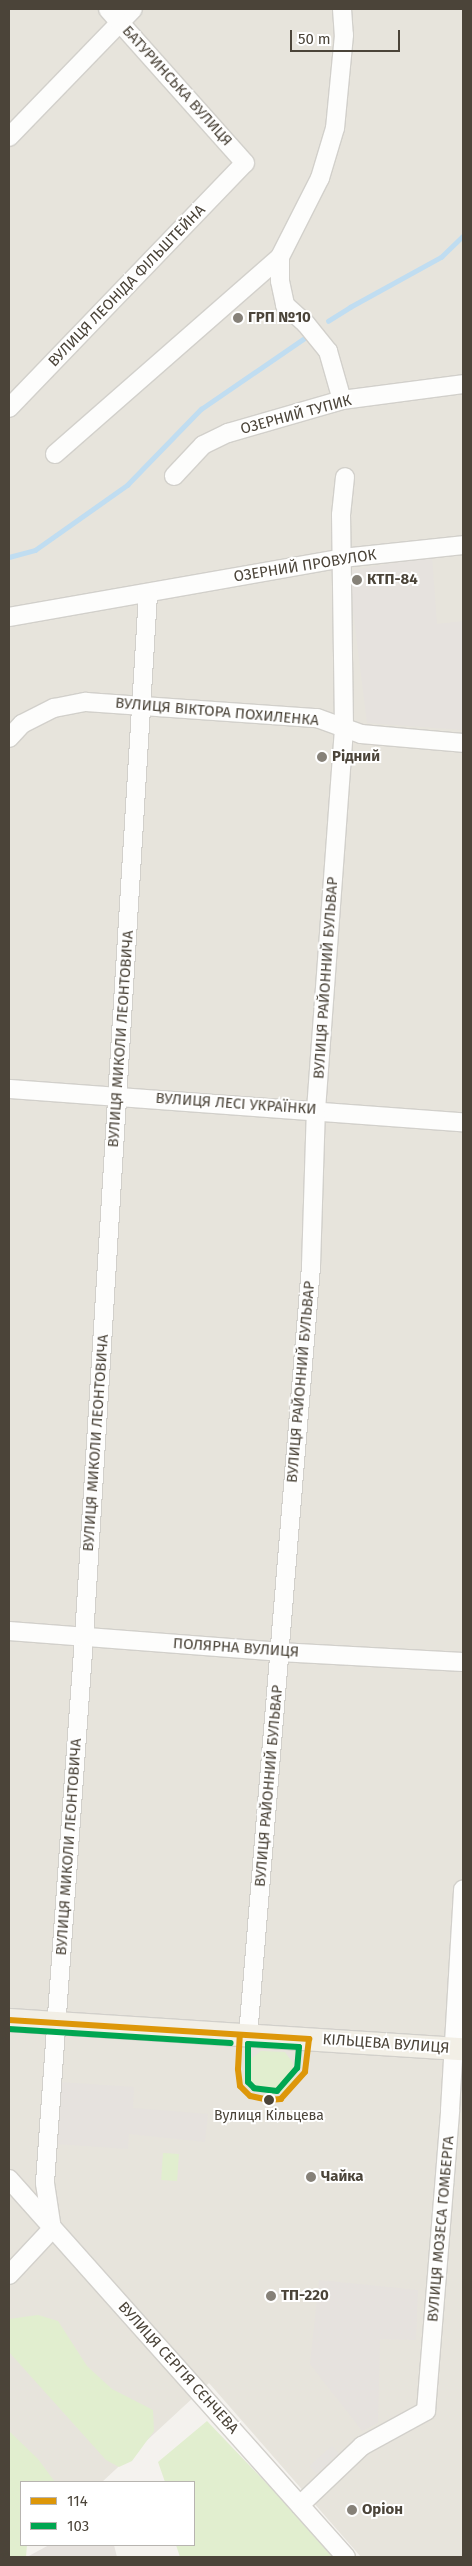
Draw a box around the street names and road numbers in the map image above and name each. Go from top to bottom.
street label: БАТУРИНСЬКА ВУЛИЦЯ [118,22,236,150]
street label: ВУЛИЦЯ ЛЕОНІДА ФІЛЬШТЕЙНА [45,201,209,371]
street label: ОЗЕРНИЙ ТУПИК [238,392,354,438]
street label: ОЗЕРНИЙ ПРОВУЛОК [232,546,378,586]
street label: ВУЛИЦЯ ВІКТОРА ПОХИЛЕНКА [114,694,320,730]
street label: ВУЛИЦЯ РАЙОННИЙ БУЛЬВАР [310,876,342,1080]
street label: ВУЛИЦЯ МИКОЛИ ЛЕОНТОВИЧА [104,930,138,1148]
street label: ВУЛИЦЯ ЛЕСІ УКРАЇНКИ [155,1089,317,1119]
street label: ВУЛИЦЯ РАЙОННИЙ БУЛЬВАР [283,1280,319,1484]
street label: ВУЛИЦЯ МИКОЛИ ЛЕОНТОВИЧА [79,1334,113,1552]
street label: ПОЛЯРНА ВУЛИЦЯ [172,1635,300,1661]
street label: ВУЛИЦЯ РАЙОННИЙ БУЛЬВАР [251,1684,287,1888]
street label: ВУЛИЦЯ МИКОЛИ ЛЕОНТОВИЧА [52,1738,86,1956]
street label: КІЛЬЦЕВА ВУЛИЦЯ [322,2031,450,2057]
street label: ВУЛИЦЯ МОЗЕСА ГОМБЕРГА [424,2135,458,2323]
street label: ВУЛИЦЯ СЕРГІЯ СЄНЧЕВА [114,2298,242,2438]

